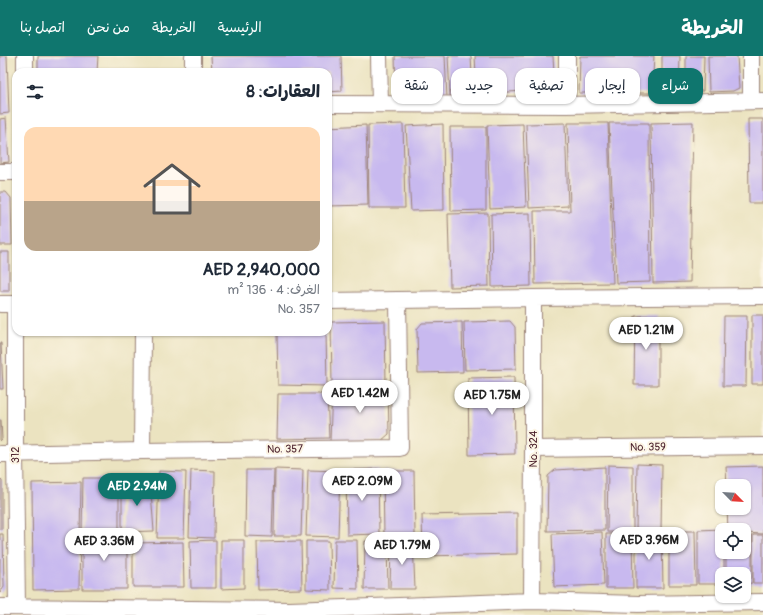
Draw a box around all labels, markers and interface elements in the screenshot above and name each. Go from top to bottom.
text: الخريطة [681,16,743,40]
text: اتصل بنا [20,19,65,36]
text: من نحن [87,19,130,36]
text: الخريطة [152,19,196,36]
text: الرئيسية [218,19,262,36]
chip: شقة [391,68,443,104]
chip: جديد [451,68,507,104]
chip: تصفية [515,68,577,104]
chip: إيجار [585,68,640,104]
chip: شراء [648,68,703,104]
icon: filters [24,81,46,103]
text: العقارات: 8 [246,81,320,102]
icon: home [136,153,208,225]
text: AED 2,940,000 [203,259,320,280]
text: الغرف: 4 · 136 m² [228,282,320,298]
text: No. 357 [277,301,320,317]
pin: AED 1.21M [600,317,692,351]
text: AED 1.21M [618,322,674,338]
pin: AED 1.42M [314,380,406,414]
pin: AED 1.75M [446,382,538,416]
text: AED 1.42M [331,385,389,401]
text: AED 1.75M [463,387,521,403]
street label: No. 324 [527,430,540,467]
street label: No. 359 [630,440,666,454]
street label: No. 357 [267,442,303,456]
street label: 312 [9,447,22,463]
pin: AED 2.09M [316,468,408,502]
pin: AED 2.94M [91,473,183,507]
text: AED 2.09M [331,473,393,489]
text: AED 2.94M [107,478,167,494]
north arrow [715,479,751,515]
map controls [715,479,751,603]
button: locate [715,523,751,559]
pin: AED 3.96M [603,527,695,561]
pin: AED 3.36M [58,528,150,562]
pin: AED 1.79M [356,532,448,566]
text: AED 3.96M [619,532,679,548]
text: AED 3.36M [74,533,134,549]
text: AED 1.79M [373,537,431,553]
button: layers [715,567,751,603]

